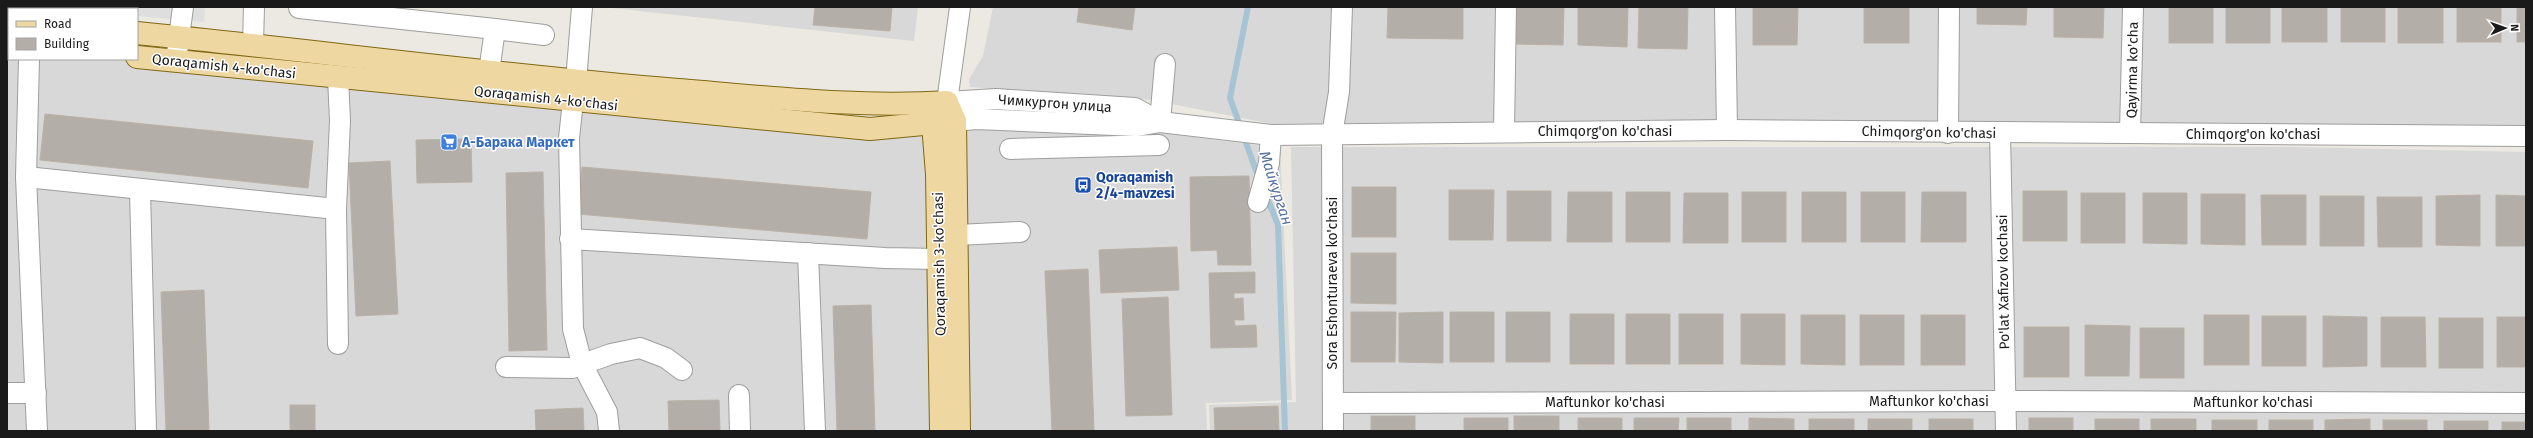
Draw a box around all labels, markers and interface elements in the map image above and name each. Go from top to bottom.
legend [8,8,138,60]
north arrow [2485,8,2525,48]
text: Road [44,17,72,31]
street label: Qayirma ko'cha [2123,21,2142,119]
text: N [2508,24,2521,32]
text: Building [44,37,90,51]
street label: Qoraqamish 4-ko'chasi [151,50,297,83]
street label: Qoraqamish 4-ko'chasi [473,82,619,115]
street label: Чимкургон улица [998,91,1112,116]
street label: Chimqorg'on ko'chasi [1538,123,1672,140]
street label: Chimqorg'on ko'chasi [1861,123,1997,142]
street label: Chimqorg'on ko'chasi [2186,126,2320,143]
supermarket icon: А-Барака Маркет [439,132,459,152]
place label: А-Барака Маркет [461,134,575,151]
water label: Майкурган [1256,149,1296,227]
place label: Qoraqamish 2/4-mavzesi [1096,169,1175,202]
bus stop icon: Qoraqamish 2/4-mavzesi [1073,175,1093,195]
street label: Qoraqamish 3-ko'chasi [930,192,949,336]
street label: Sora Eshonturaeva ko'chasi [1324,197,1341,369]
street label: Po'lat Xafizov kochasi [1994,214,2013,350]
street label: Maftunkor ko'chasi [1869,393,1989,410]
street label: Maftunkor ko'chasi [1545,394,1665,411]
street label: Maftunkor ko'chasi [2193,394,2313,411]

